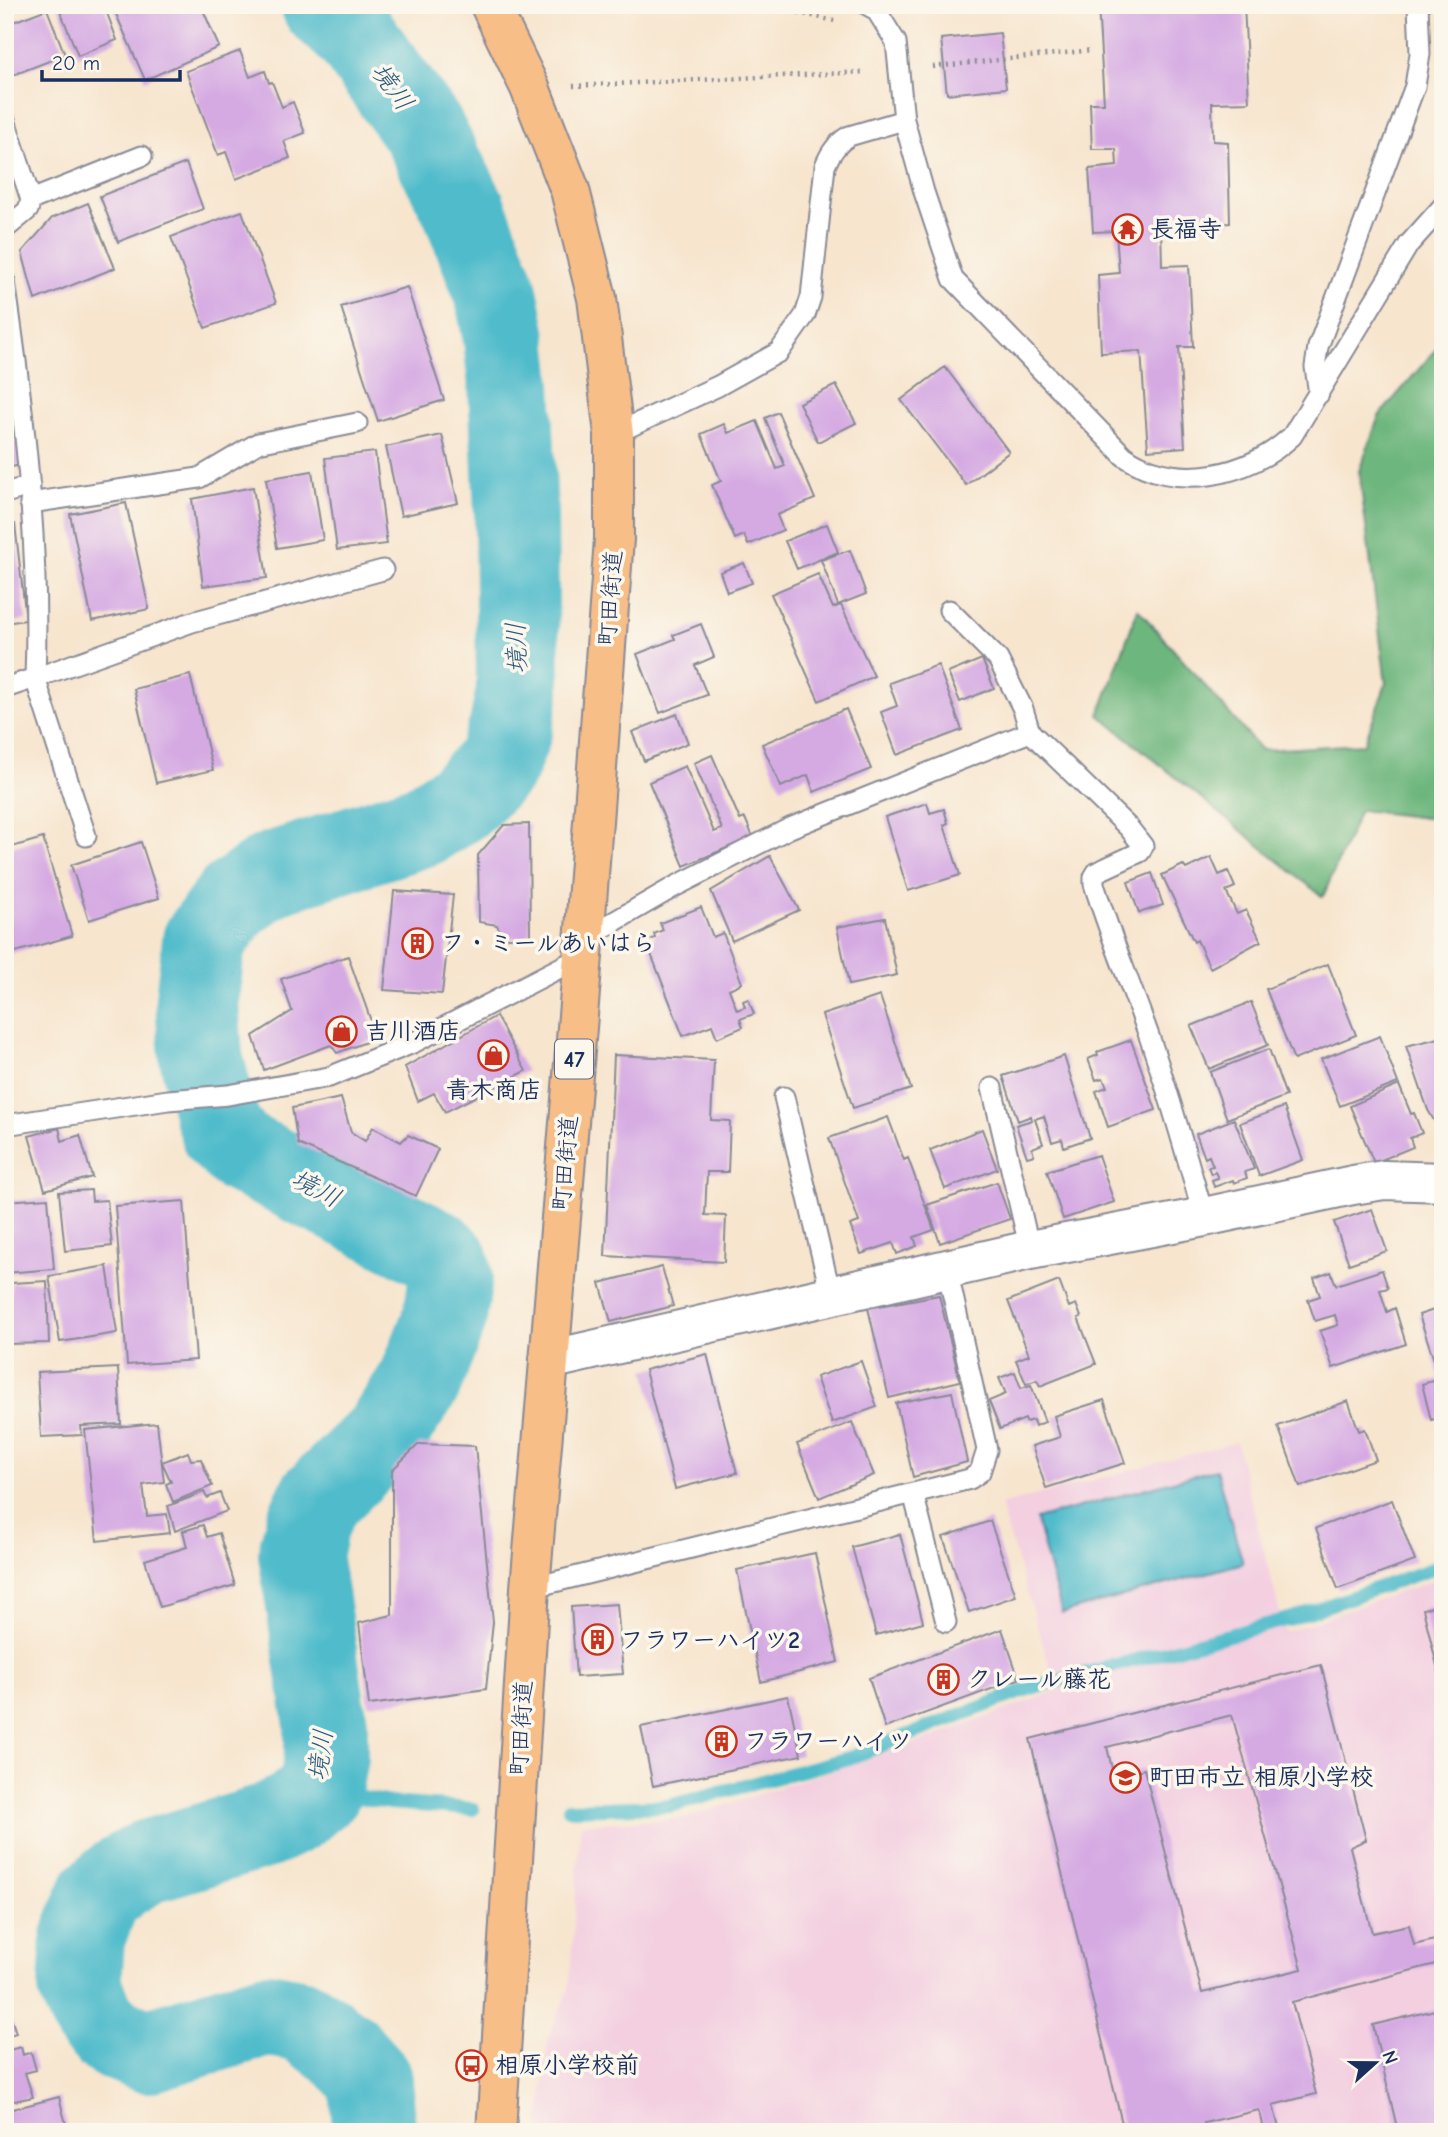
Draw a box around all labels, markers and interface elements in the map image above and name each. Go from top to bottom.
scale bar [42,38,180,82]
text: 20 m [52,51,100,75]
water label: 境川 [365,57,419,117]
temple icon: 長福寺 [1110,212,1144,246]
place label: 長福寺 [1150,215,1222,243]
street label: 町田街道 [593,549,627,647]
water label: 境川 [501,621,533,675]
building icon: フ・ミールあいはら [401,926,435,960]
place label: フ・ミールあいはら [441,929,656,957]
shop icon: 吉川酒店 [325,1014,359,1048]
place label: 吉川酒店 [365,1017,461,1045]
shop icon: 青木商店 [477,1039,511,1073]
road number: 47 [555,1040,593,1078]
place label: 青木商店 [446,1076,542,1104]
street label: 町田街道 [547,1114,583,1212]
water label: 境川 [286,1164,346,1214]
building icon: フラワーハイツ2 [580,1623,614,1657]
place label: フラワーハイツ2 [620,1626,800,1654]
building icon: クレール藤花 [927,1662,961,1696]
place label: クレール藤花 [967,1665,1111,1693]
street label: 町田街道 [505,1679,537,1777]
building icon: フラワーハイツ [704,1724,738,1758]
water label: 境川 [303,1727,339,1783]
place label: フラワーハイツ [744,1727,912,1755]
school or university icon: 町田市立 相原小学校 [1109,1760,1143,1794]
place label: 町田市立 相原小学校 [1149,1763,1374,1791]
north arrow [1340,2028,1410,2098]
bus stop icon: 相原小学校前 [455,2048,489,2082]
text: N [1377,2048,1402,2067]
place label: 相原小学校前 [495,2051,639,2079]

